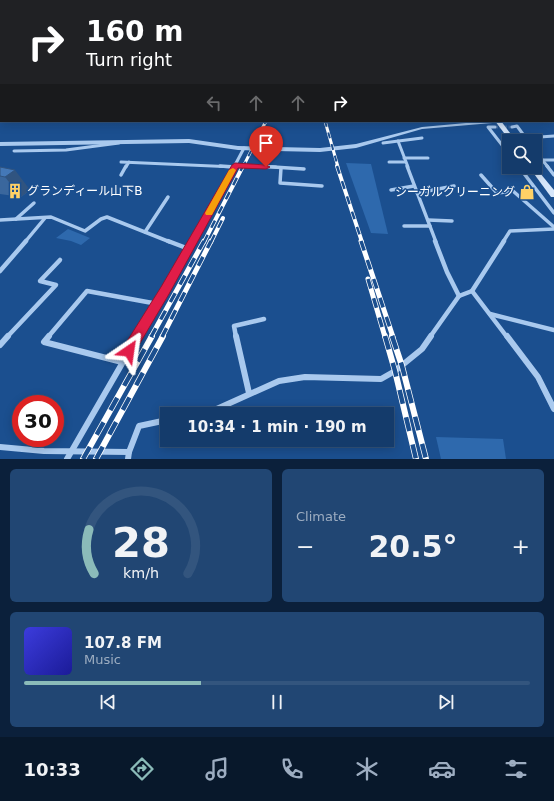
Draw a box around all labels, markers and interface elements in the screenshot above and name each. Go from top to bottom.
text: 160 m [86,15,183,48]
icon: right [20,16,72,68]
text: Turn right [86,49,172,70]
icon: left [203,92,225,114]
icon: ahead [245,92,267,114]
icon: ahead [287,92,309,114]
icon: right [329,92,351,114]
pin [249,126,283,167]
icon: arrive [255,132,277,154]
map controls [502,134,542,174]
button: search [502,134,542,174]
building icon: グランディール山下B [6,182,24,200]
shop icon: シーガルクリーニング [518,183,536,201]
place label: グランディール山下B [27,184,142,198]
place label: シーガルクリーニング [395,185,515,199]
position arrow [108,330,150,372]
speed limit sign: 30 [12,395,64,447]
text: 10:34 · 1 min · 190 m [187,418,367,436]
text: Climate [296,509,346,524]
text: 28 [112,517,170,566]
text: 20.5° [368,529,458,564]
text: − [296,534,314,559]
text: + [512,534,530,559]
text: km/h [123,564,159,580]
text: 107.8 FM [84,634,162,652]
text: Music [84,652,121,667]
icon: previous [97,691,119,713]
icon: pause [266,691,288,713]
icon: next [435,691,457,713]
icon: directions [128,755,156,783]
icon: music [203,755,231,783]
icon: phone [278,755,306,783]
icon: climate [353,755,381,783]
icon: car [428,755,456,783]
icon: filters [502,755,530,783]
text: 10:33 [23,759,81,780]

